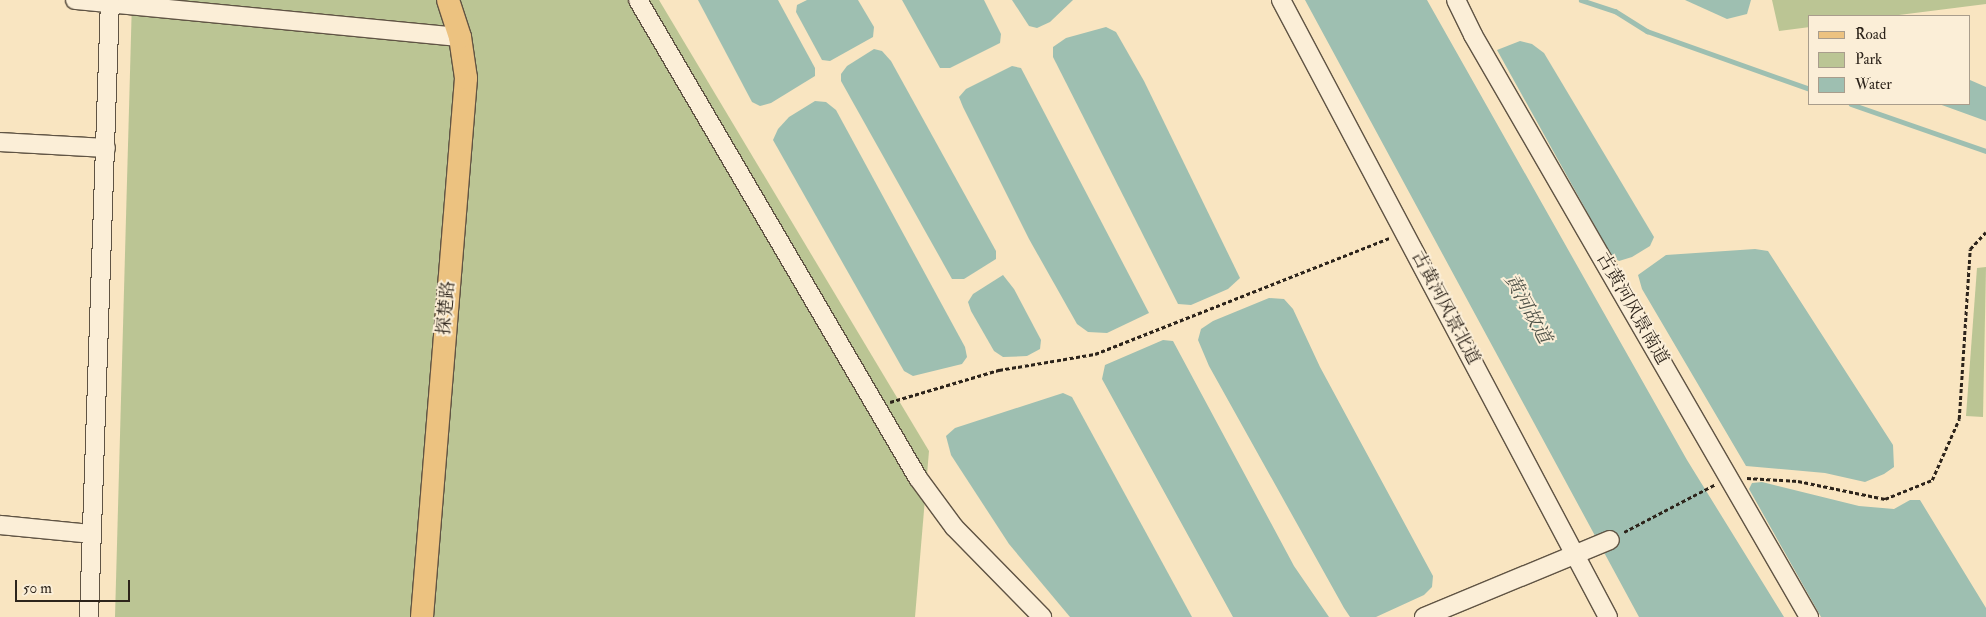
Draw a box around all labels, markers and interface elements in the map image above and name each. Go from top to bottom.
legend [1808,15,1971,105]
text: Road [1855,25,1886,44]
text: Park [1855,50,1882,69]
text: Water [1855,75,1892,94]
street label: 古黄河风景北道 [1406,247,1484,369]
street label: 古黄河风景南道 [1591,249,1673,369]
water label: 黄河故道 [1499,270,1555,348]
street label: 探楚路 [434,280,460,336]
scale bar [18,570,132,602]
text: 50 m [23,579,52,598]

